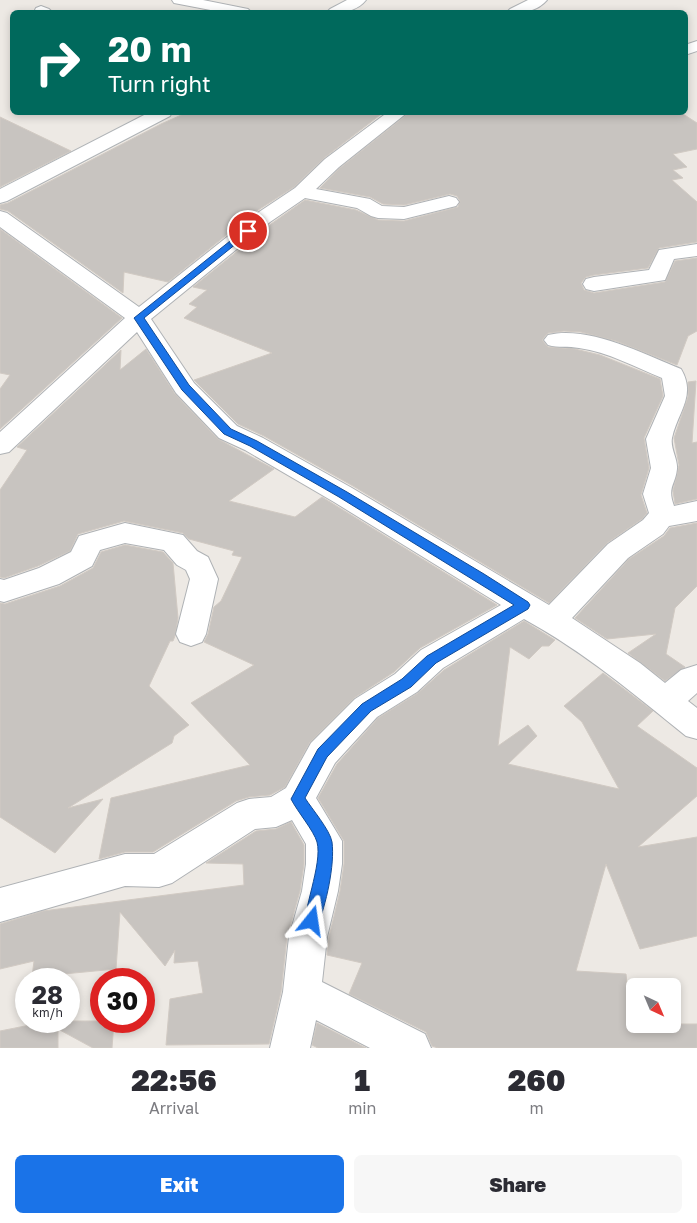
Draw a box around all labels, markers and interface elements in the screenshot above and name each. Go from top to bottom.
text: 20 m [108,28,191,70]
icon: right [25,30,90,95]
text: Turn right [108,70,211,97]
pin [227,210,269,252]
icon: arrive [234,217,262,245]
position arrow [285,894,337,946]
speed limit sign: 30 [90,968,155,1033]
north arrow [626,978,681,1032]
map controls [626,978,681,1033]
text: 28 [32,979,63,1010]
text: km/h [32,1005,63,1020]
text: 22:56 [131,1062,217,1098]
text: 1 [354,1062,370,1098]
text: 260 [508,1062,566,1098]
text: Arrival [149,1098,199,1118]
text: min [348,1098,376,1118]
text: m [530,1098,544,1118]
button: Exit [15,1155,344,1213]
button: Share [354,1155,682,1213]

